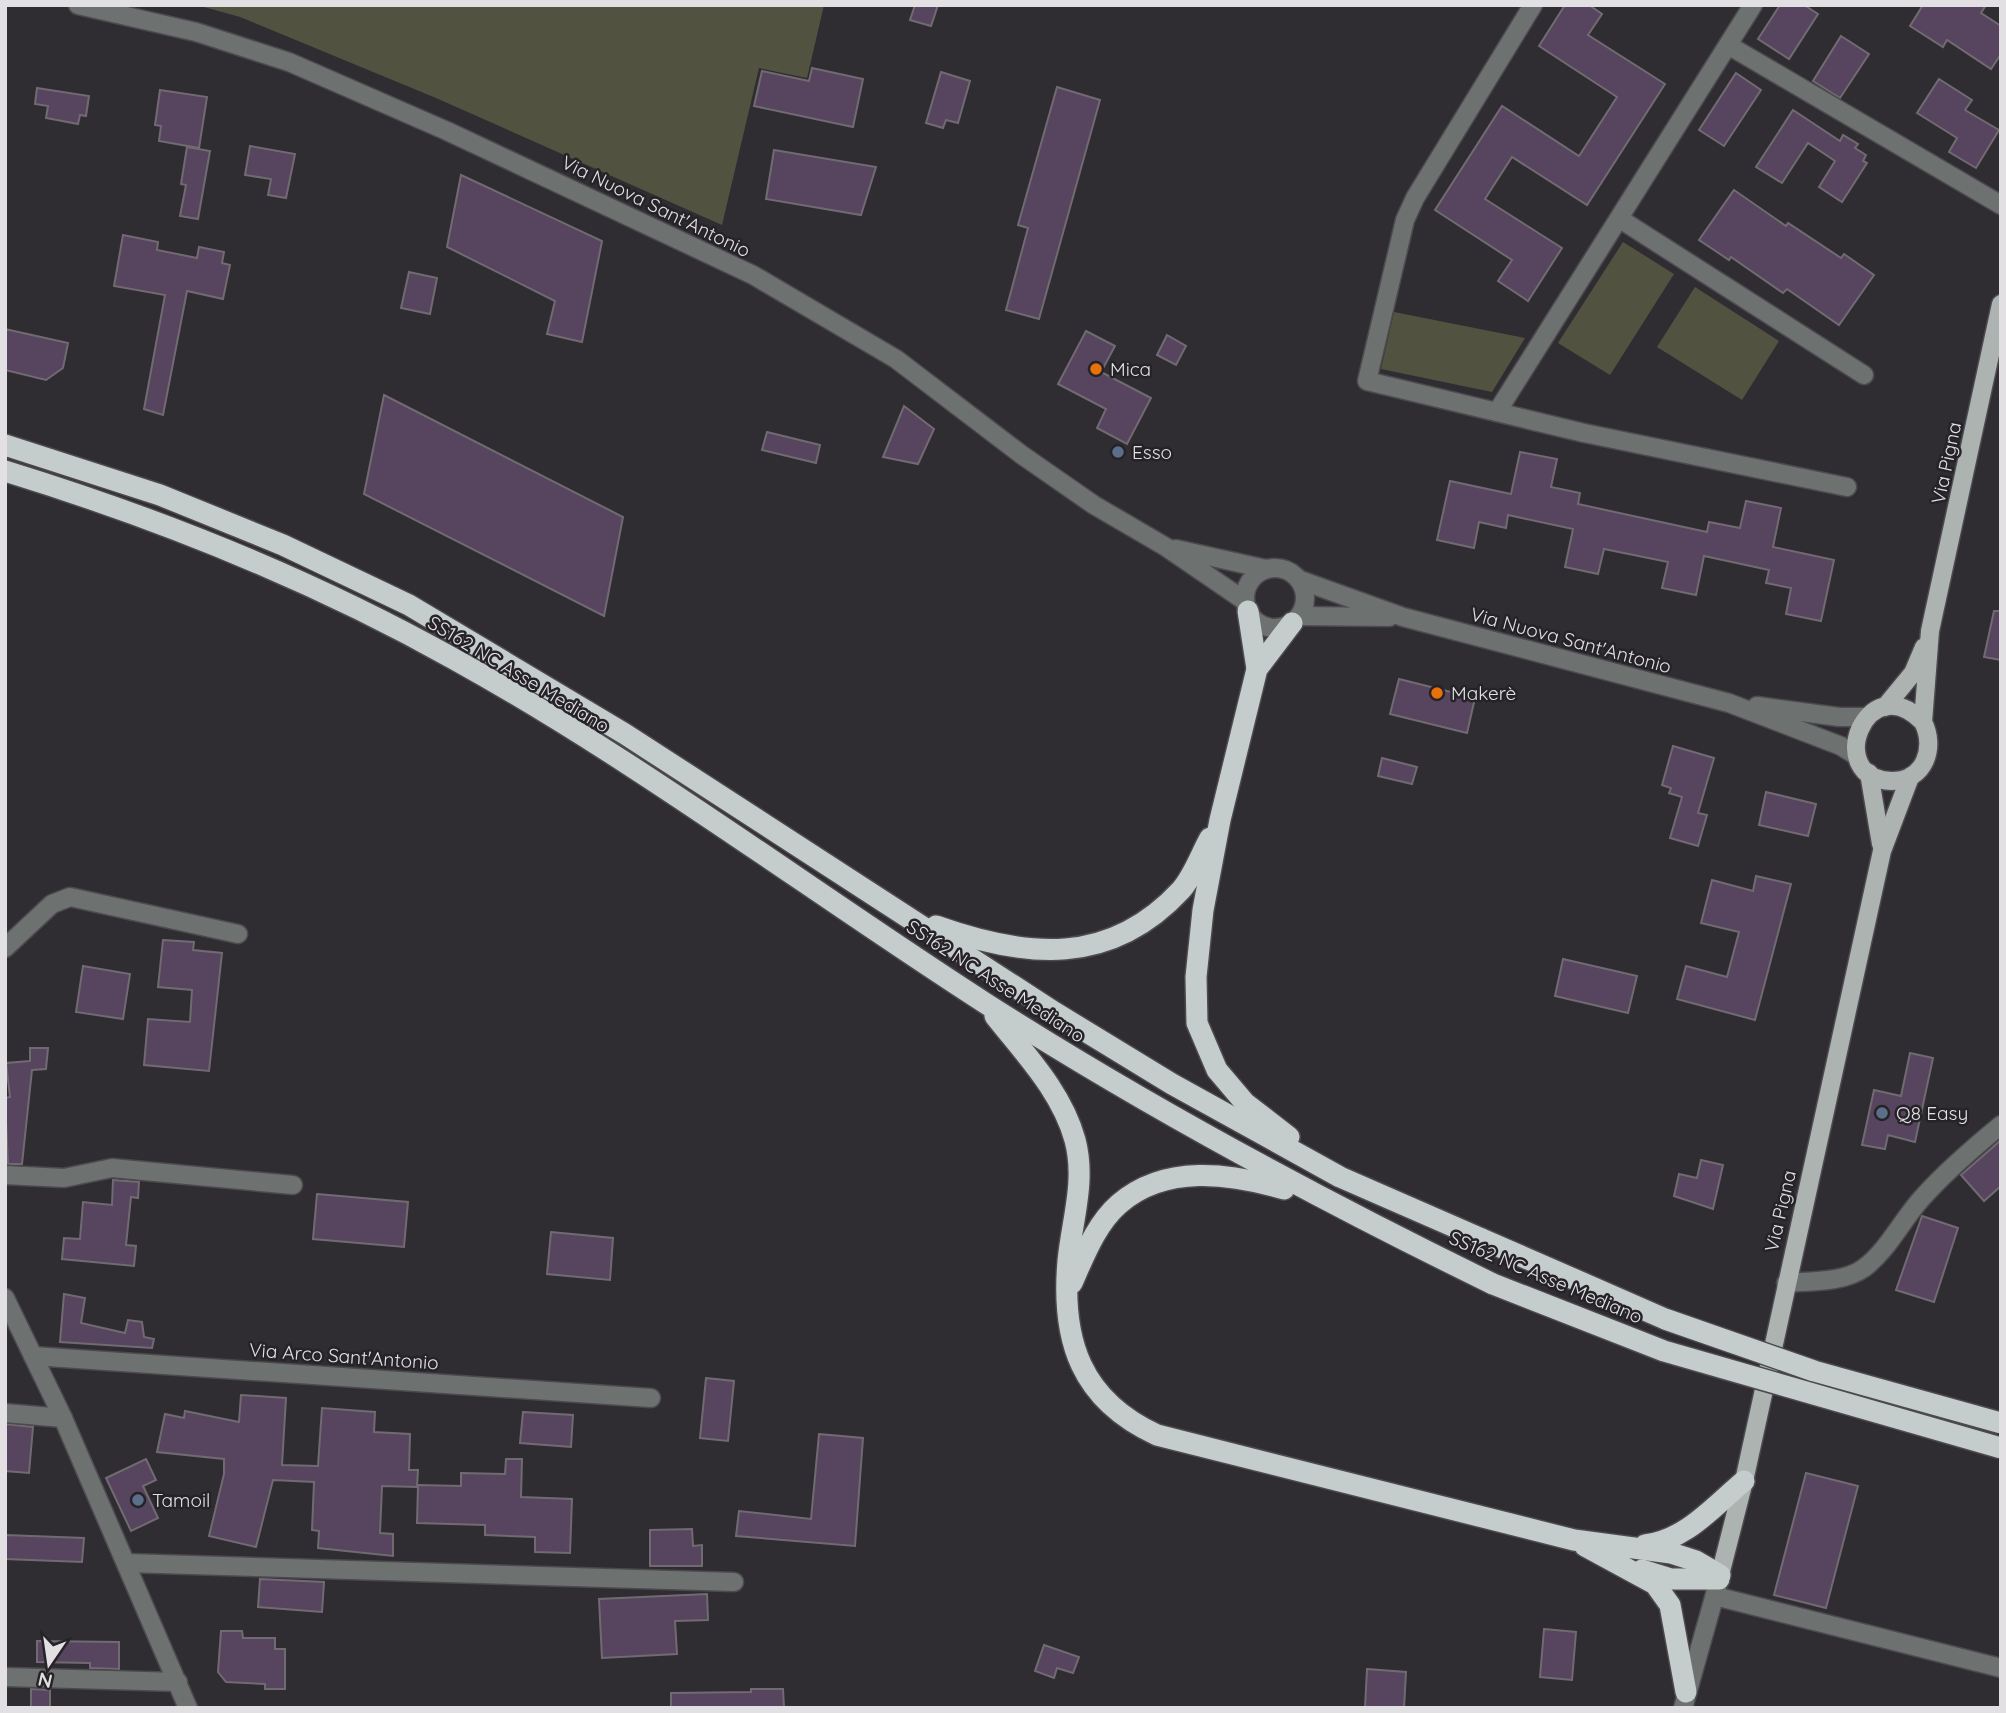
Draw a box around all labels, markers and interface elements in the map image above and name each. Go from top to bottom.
street label: Via Nuova Sant'Antonio [558,150,754,262]
place label: Mica [1110,357,1151,381]
marker: Mica [1088,361,1104,377]
street label: Via Pigna [1926,420,1966,506]
place label: Esso [1132,440,1172,464]
marker: Esso [1110,444,1126,460]
street label: Via Nuova Sant'Antonio [1468,602,1674,678]
street label: SS162 NC Asse Mediano [424,610,614,738]
place label: Makerè [1451,681,1516,705]
marker: Makerè [1429,685,1445,701]
street label: SS162 NC Asse Mediano [902,914,1090,1048]
place label: Q8 Easy [1896,1101,1968,1125]
marker: Q8 Easy [1874,1105,1890,1121]
street label: Via Pigna [1759,1168,1801,1254]
street label: SS162 NC Asse Mediano [1446,1225,1646,1329]
street label: Via Arco Sant'Antonio [248,1337,440,1375]
place label: Tamoil [152,1488,210,1512]
marker: Tamoil [130,1492,146,1508]
north arrow [14,1629,84,1699]
text: N [36,1667,55,1694]

